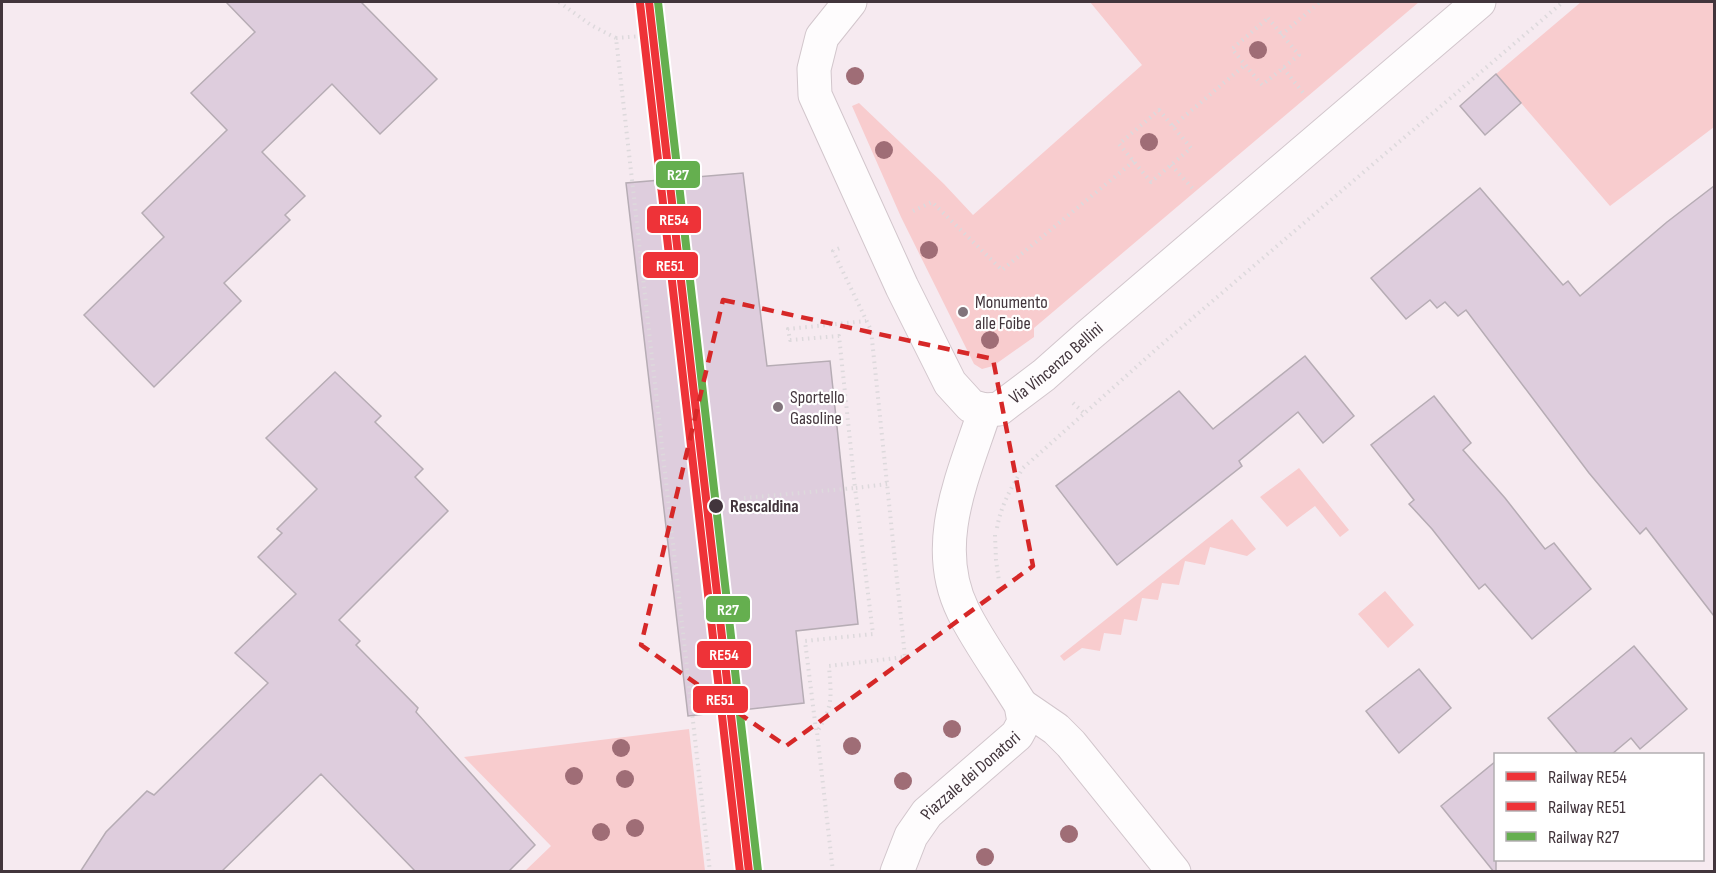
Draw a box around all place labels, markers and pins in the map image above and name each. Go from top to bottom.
place label: Monumento alle Foibe [975,292,1048,334]
marker: Monumento alle Foibe [956,305,970,319]
place label: Sportello Gasoline [790,387,845,429]
marker: Sportello Gasoline [771,400,785,414]
place label: Rescaldina [730,496,799,517]
marker: Rescaldina [707,497,725,515]

